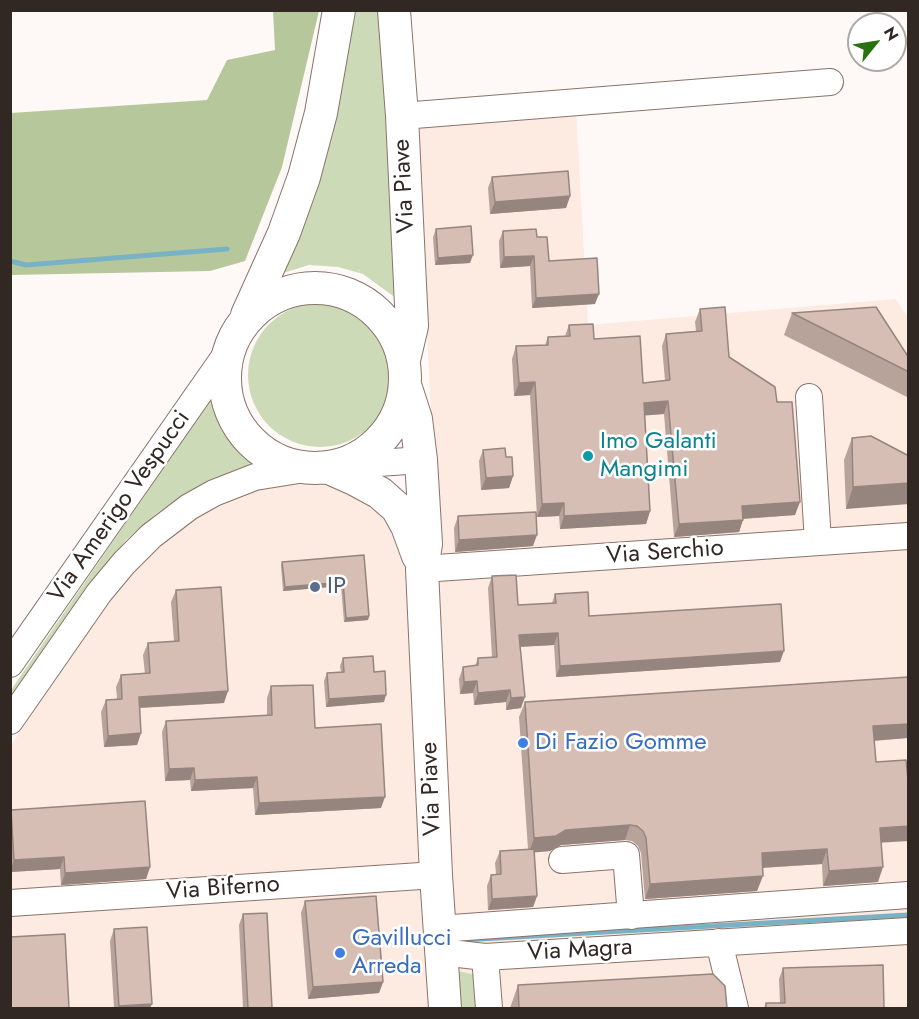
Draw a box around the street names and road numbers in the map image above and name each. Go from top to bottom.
street label: Via Piave [388,138,422,234]
street label: Via Amerigo Vespucci [43,406,197,608]
street label: Via Serchio [605,535,725,571]
street label: Via Piave [416,741,448,837]
street label: Via Biferno [165,871,281,907]
street label: Via Magra [527,934,633,968]

